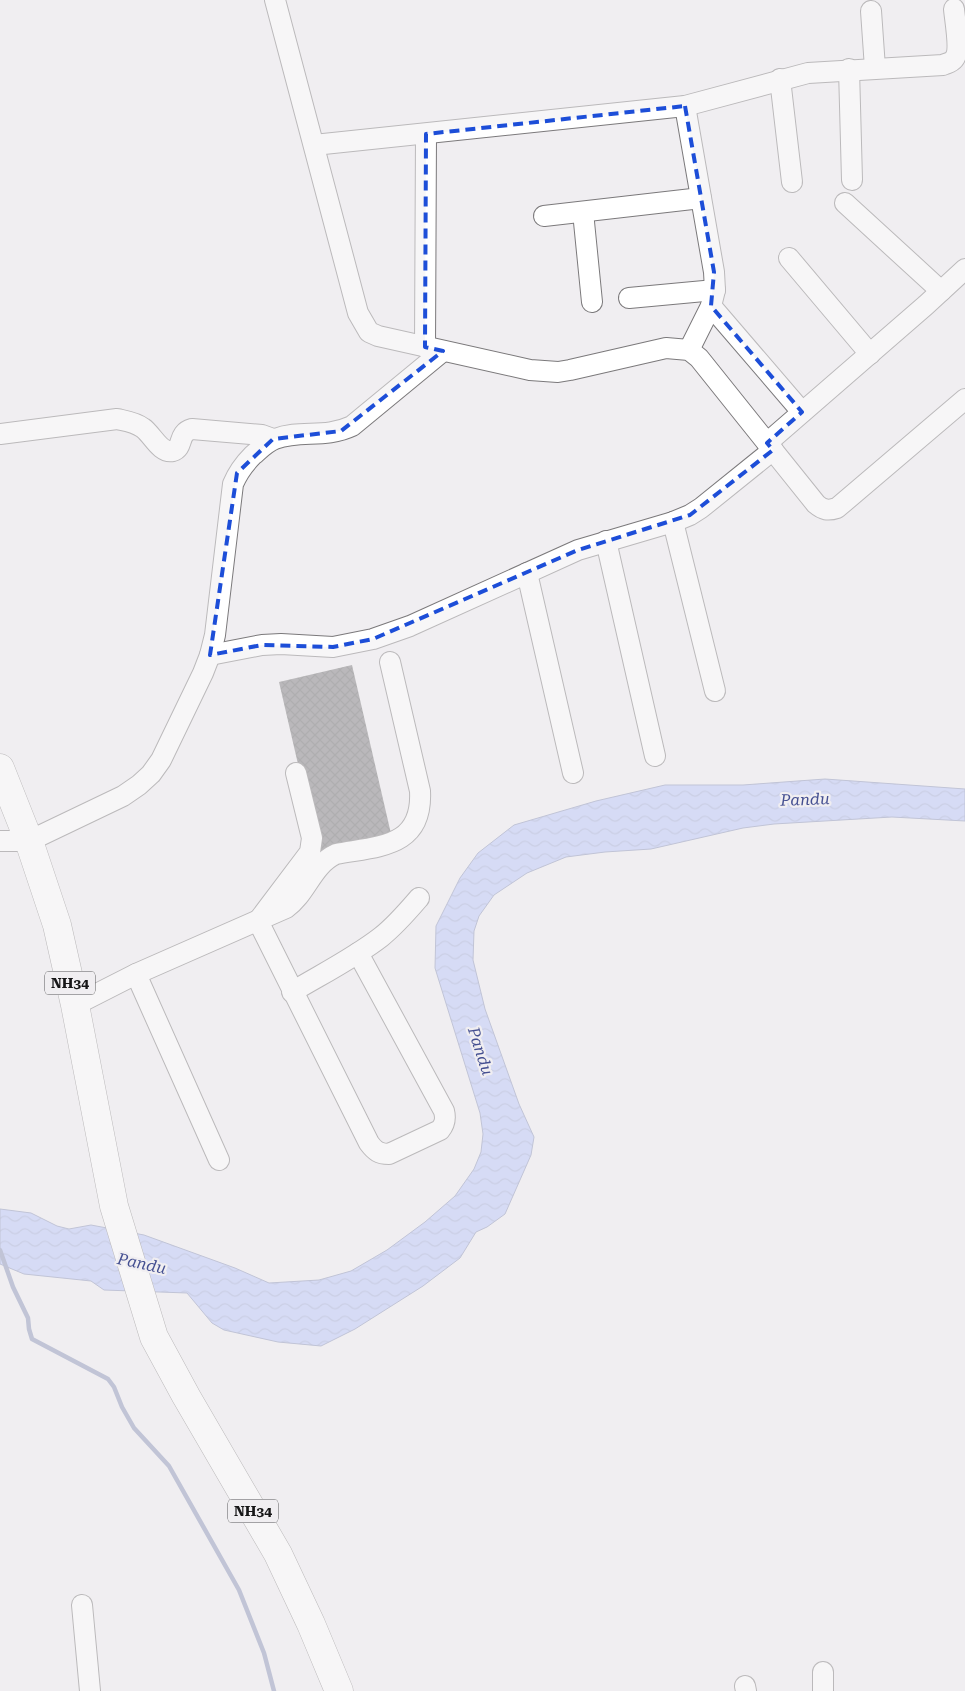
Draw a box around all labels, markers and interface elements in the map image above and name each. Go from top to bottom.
water label: Pandu [779,789,830,810]
road number: NH34 [45,971,95,994]
water label: Pandu [464,1024,497,1078]
water label: Pandu [115,1249,168,1278]
road number: NH34 [228,1500,278,1522]

